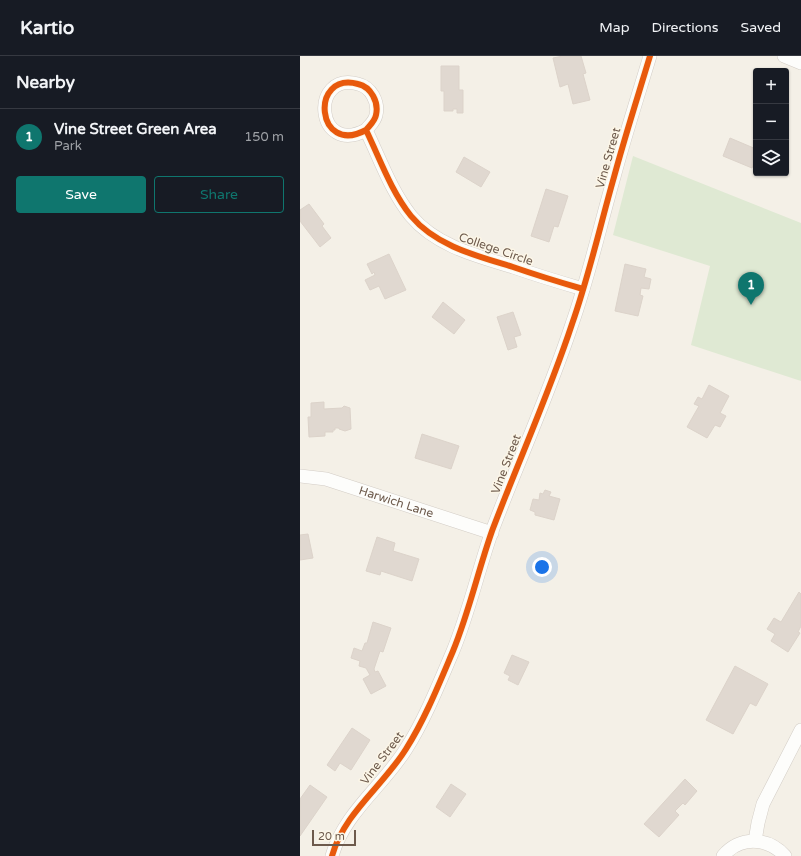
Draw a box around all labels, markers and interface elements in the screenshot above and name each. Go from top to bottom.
text: Kartio [20,17,74,39]
text: Map [599,19,630,36]
text: Directions [652,19,719,36]
text: Saved [741,19,781,36]
map controls [753,68,789,176]
button: + [753,68,789,104]
text: Nearby [16,72,75,93]
button: − [753,104,789,140]
text: Vine Street Green Area [54,120,217,138]
street label: Vine Street [593,126,623,190]
text: 1 [25,129,33,145]
text: 150 m [244,129,284,145]
text: Park [54,138,82,154]
button: layers [753,140,789,176]
button: Save [16,176,146,213]
button: Share [154,176,284,213]
street label: College Circle [457,230,535,268]
pin: 1 [738,272,764,305]
street label: Vine Street [488,432,524,496]
street label: Harwich Lane [357,483,435,521]
your location [532,557,552,577]
street label: Vine Street [358,728,407,787]
scale bar [312,828,356,847]
text: 20 m [318,830,345,843]

